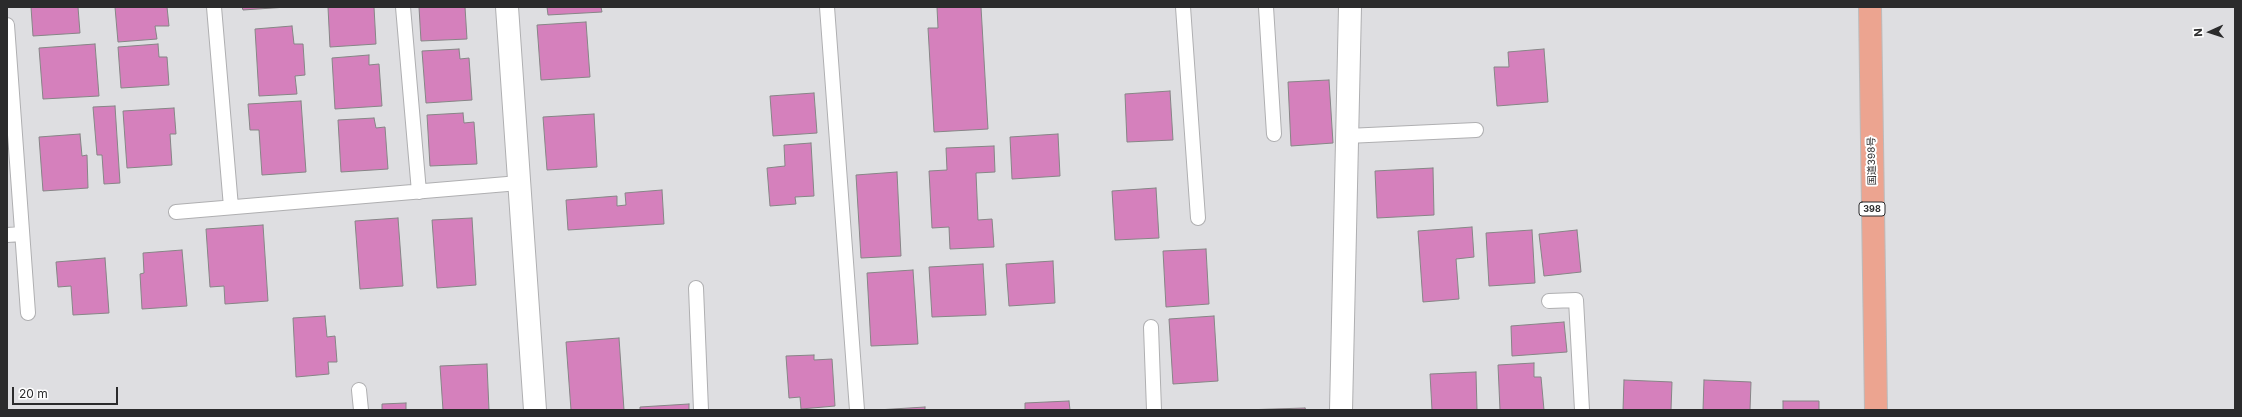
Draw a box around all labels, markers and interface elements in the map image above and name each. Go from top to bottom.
north arrow [2190,12,2230,52]
text: N [2191,28,2205,37]
street label: 国道398号 [1866,137,1878,185]
road number: 398 [1859,202,1885,216]
scale bar [14,379,120,405]
text: 20 m [19,386,48,401]

